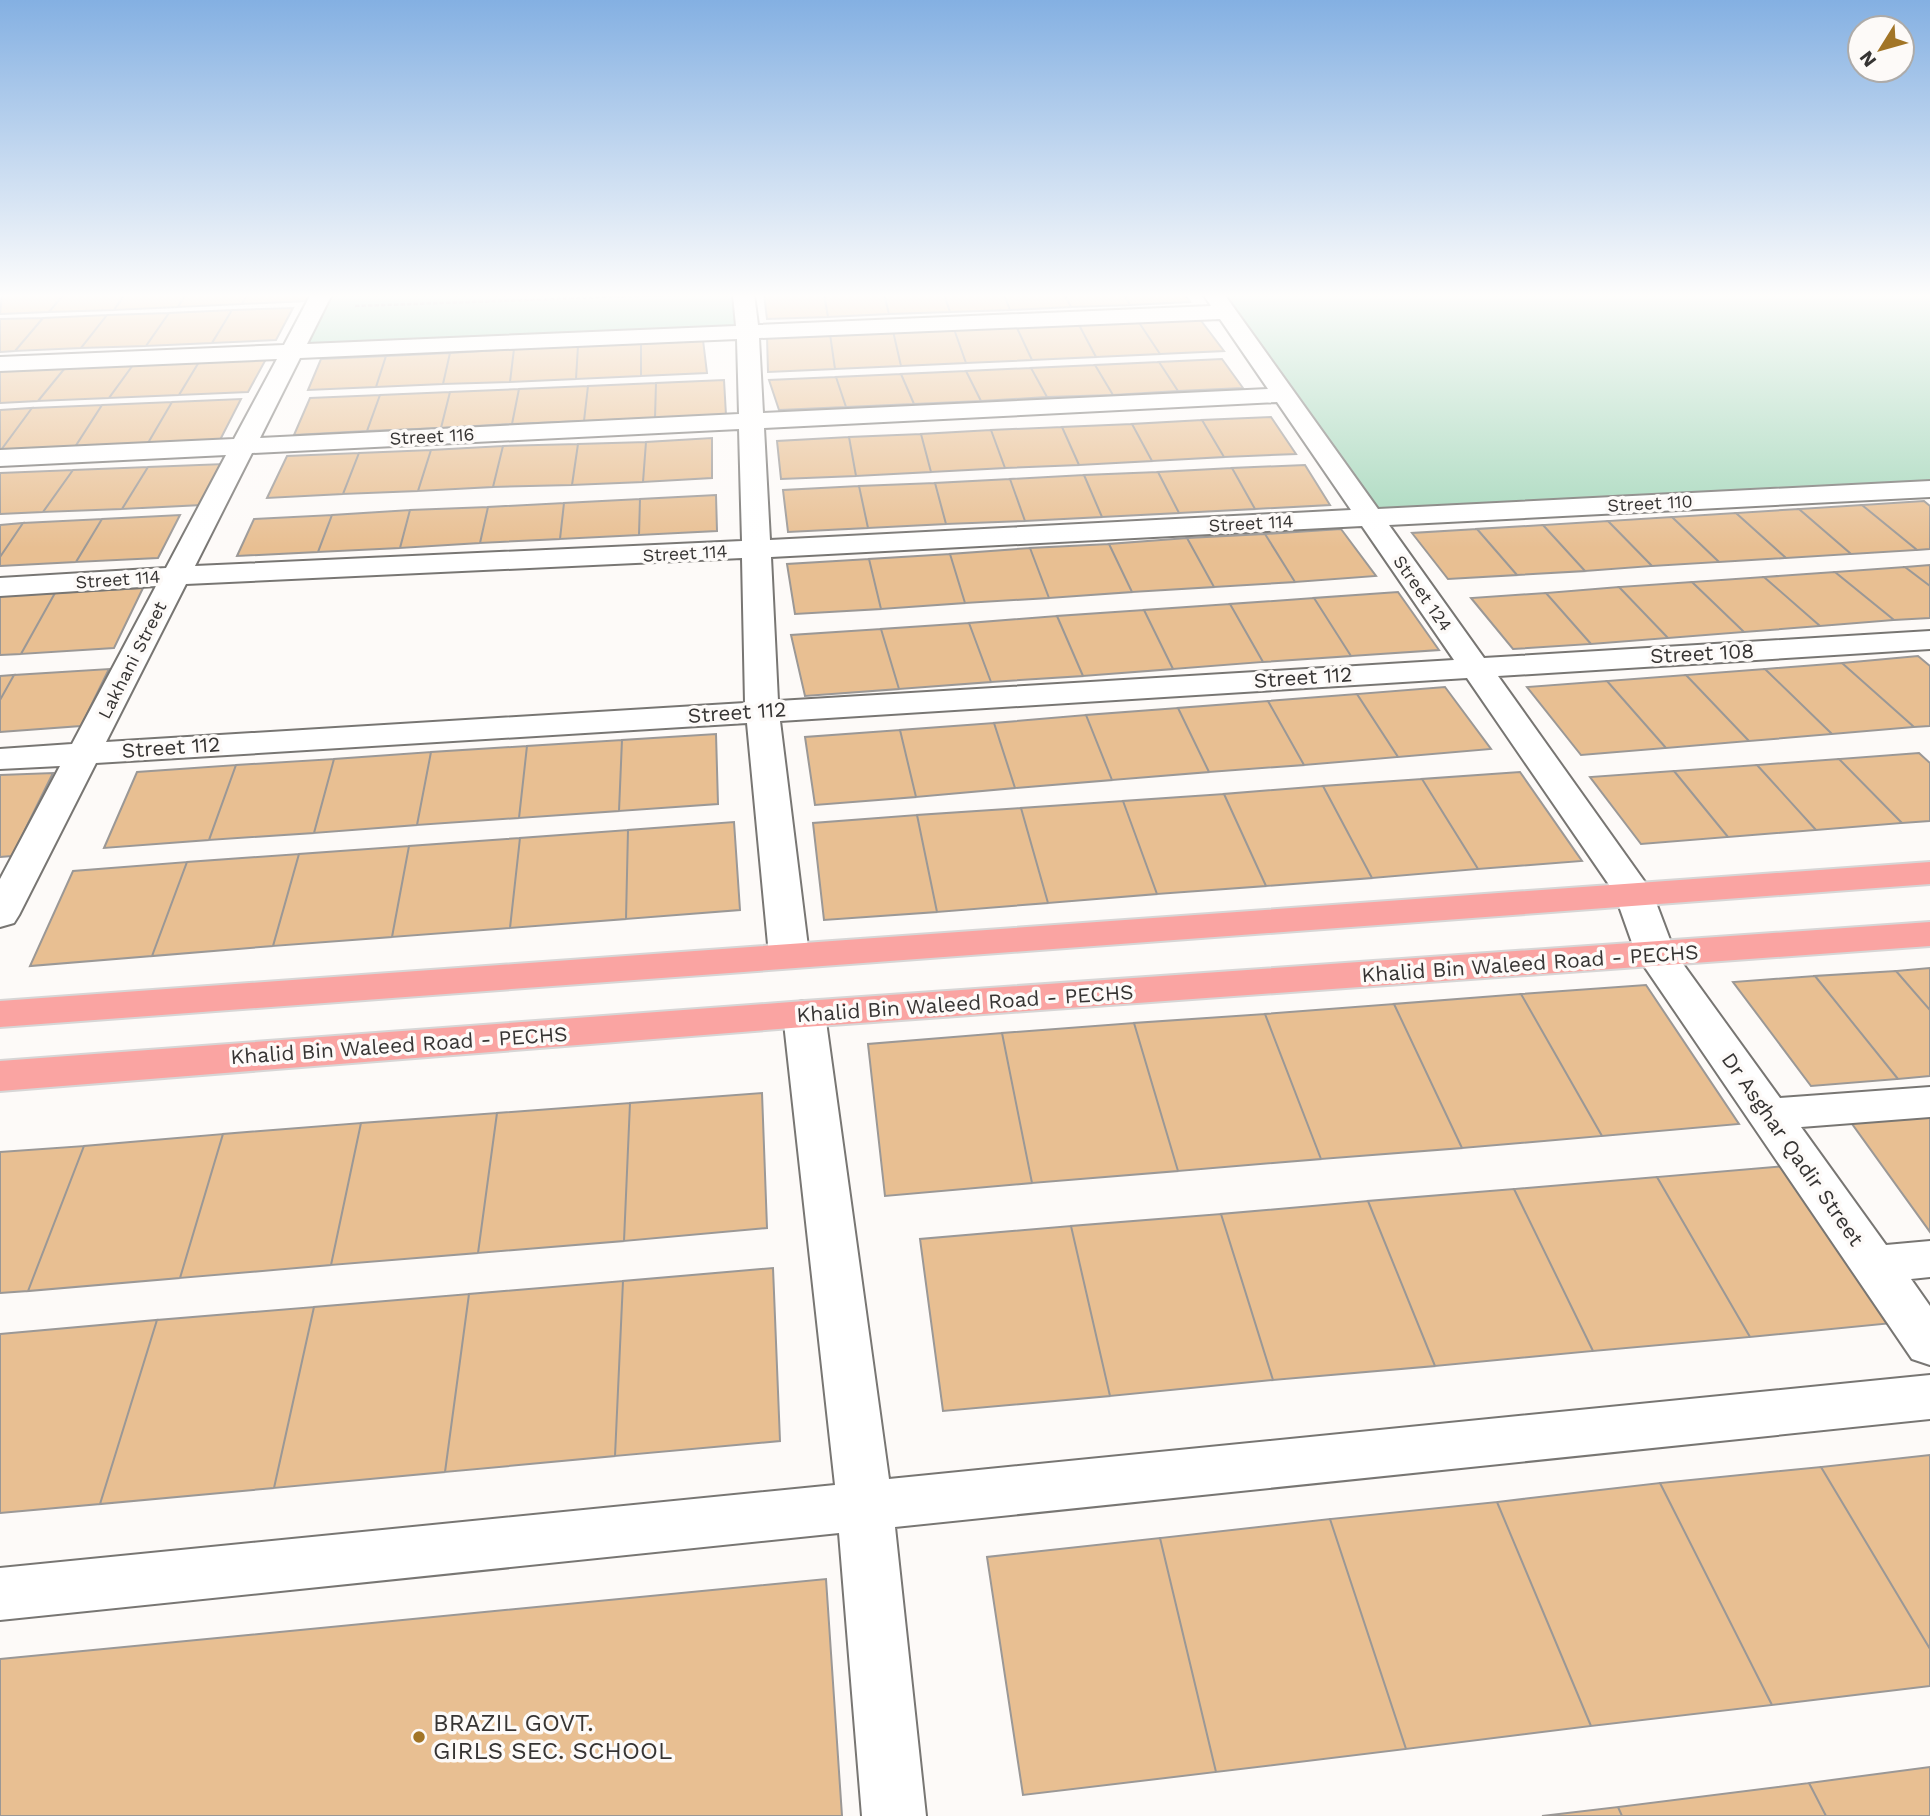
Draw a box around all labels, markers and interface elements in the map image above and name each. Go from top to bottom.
north arrow [1846,14,1916,84]
text: N [1854,46,1881,71]
street label: Street 116 [389,423,475,449]
street label: Street 110 [1607,490,1693,516]
street label: Street 114 [1208,510,1294,536]
street label: Street 114 [642,540,728,566]
street label: Street 124 [1389,551,1457,635]
street label: Street 114 [75,566,161,592]
street label: Lakhani Street [93,597,171,722]
street label: Street 108 [1649,638,1755,668]
street label: Street 112 [1253,661,1353,693]
street label: Street 112 [687,696,787,728]
street label: Street 112 [121,731,221,763]
street label: Khalid Bin Waleed Road - PECHS [1361,939,1699,987]
street label: Khalid Bin Waleed Road - PECHS [796,979,1134,1027]
street label: Khalid Bin Waleed Road - PECHS [230,1021,568,1069]
street label: Dr Asghar Qadir Street [1717,1047,1869,1251]
place label: BRAZIL GOVT. GIRLS SEC. SCHOOL [433,1709,672,1765]
marker: BRAZIL GOVT. GIRLS SEC. SCHOOL [411,1729,427,1745]

